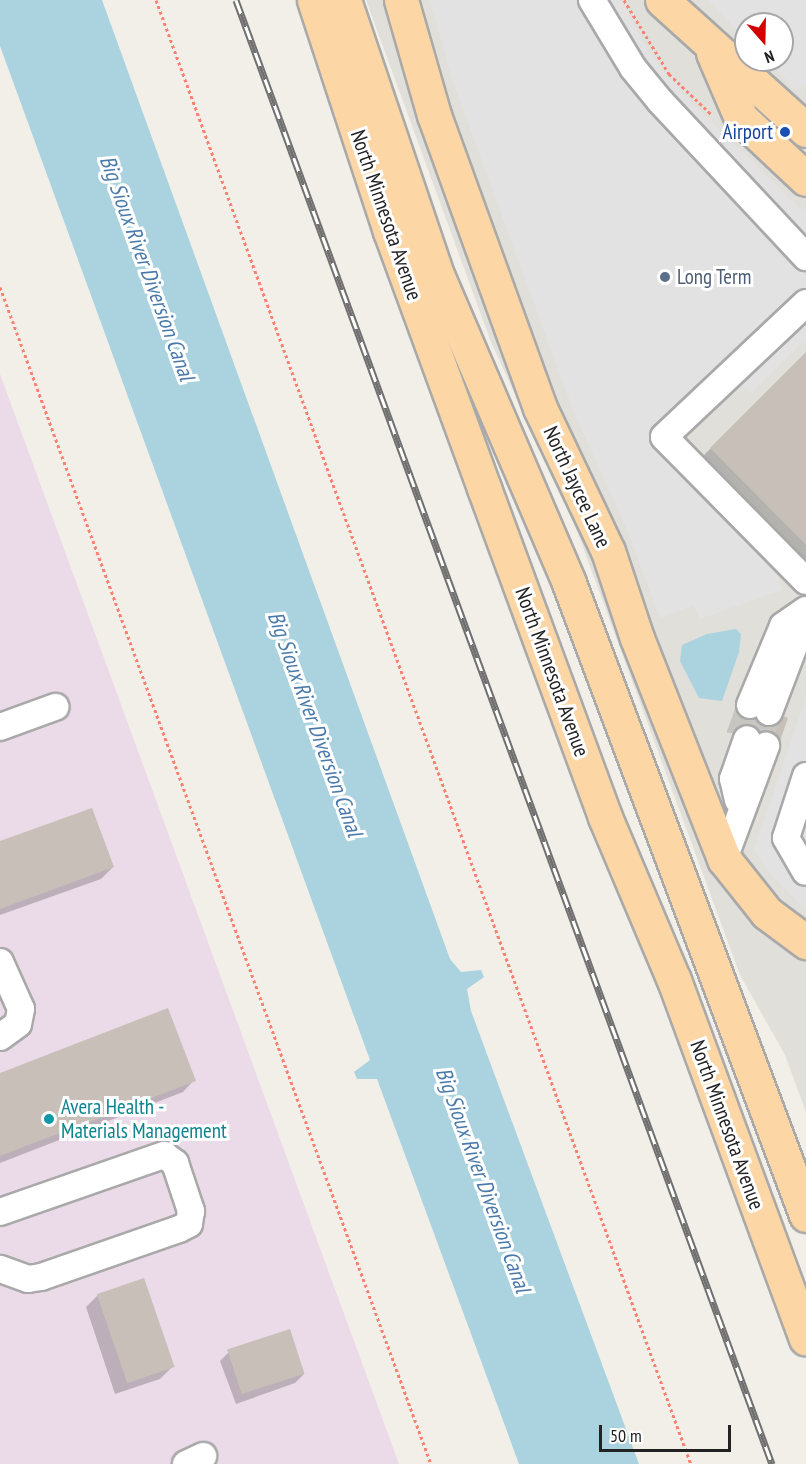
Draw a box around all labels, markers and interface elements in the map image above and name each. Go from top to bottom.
north arrow [734,12,794,72]
text: N [762,46,777,68]
place label: Airport [723,119,773,145]
marker: Airport [778,125,792,139]
street label: North Minnesota Avenue [345,126,427,304]
water label: Big Sioux River Diversion Canal [94,152,200,384]
place label: Long Term [677,264,752,290]
marker: Long Term [658,270,672,284]
street label: North Jaycee Lane [538,422,616,552]
street label: North Minnesota Avenue [510,584,594,760]
water label: Big Sioux River Diversion Canal [262,608,368,840]
street label: North Minnesota Avenue [685,1037,769,1213]
water label: Big Sioux River Diversion Canal [430,1064,536,1296]
place label: Avera Health - Materials Management [61,1094,227,1144]
marker: Avera Health - Materials Management [42,1112,56,1126]
scale bar [602,1413,734,1451]
text: 50 m [610,1424,642,1447]

